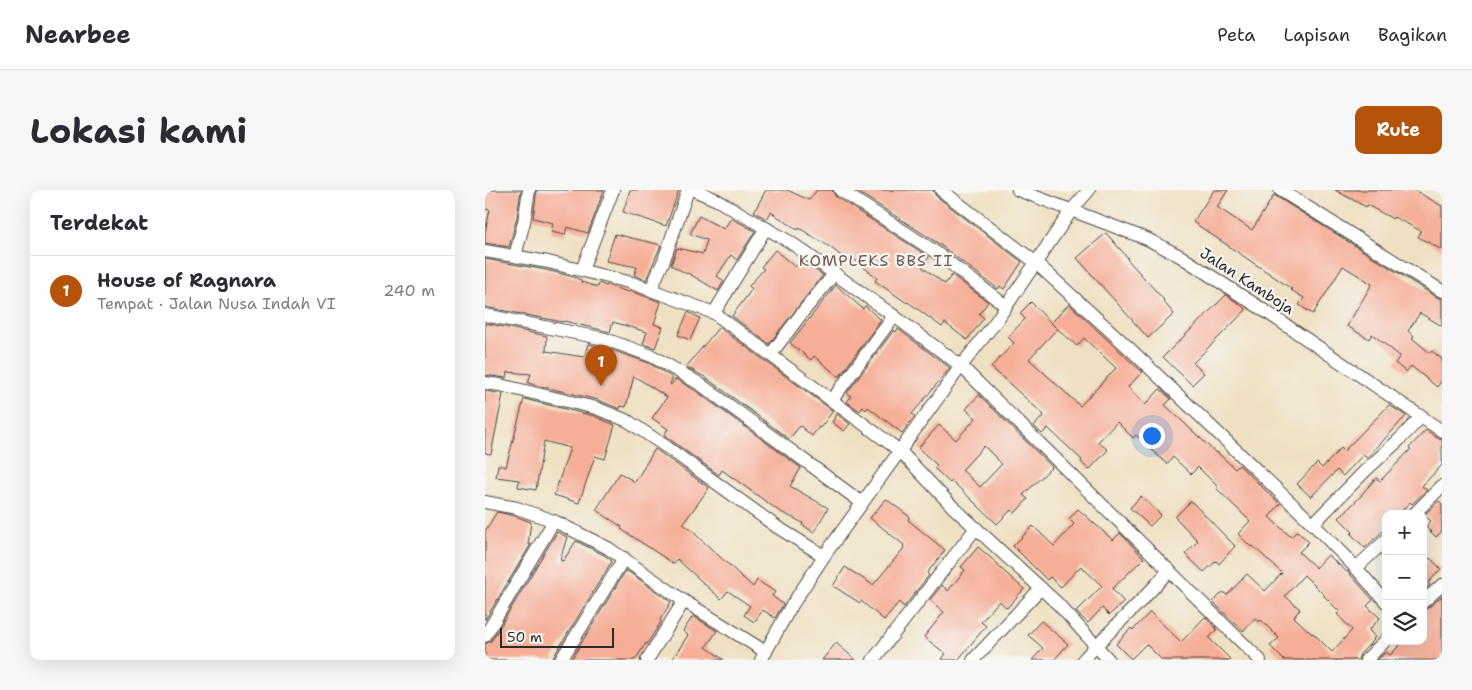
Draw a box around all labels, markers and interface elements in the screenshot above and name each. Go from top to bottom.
text: Nearbee [25,19,131,51]
text: Peta [1217,23,1256,47]
text: Lapisan [1284,23,1350,47]
text: Bagikan [1378,23,1447,47]
button: Rute [1355,106,1442,154]
text: Lokasi kami [30,107,247,154]
text: Terdekat [50,209,148,237]
street label: Jalan Kamboja [1196,243,1299,319]
district label: KOMPLEKS BBS II [799,250,953,271]
text: House of Ragnara [97,268,276,293]
text: 1 [62,280,70,301]
text: 240 m [383,280,435,301]
text: Tempat · Jalan Nusa Indah VI [97,293,336,314]
pin: 1 [585,345,617,386]
your location [1139,423,1165,449]
map controls [1382,510,1427,645]
button: + [1382,510,1427,555]
button: − [1382,555,1427,600]
button: layers [1382,600,1427,645]
scale bar [500,625,614,648]
text: 50 m [507,628,542,646]

